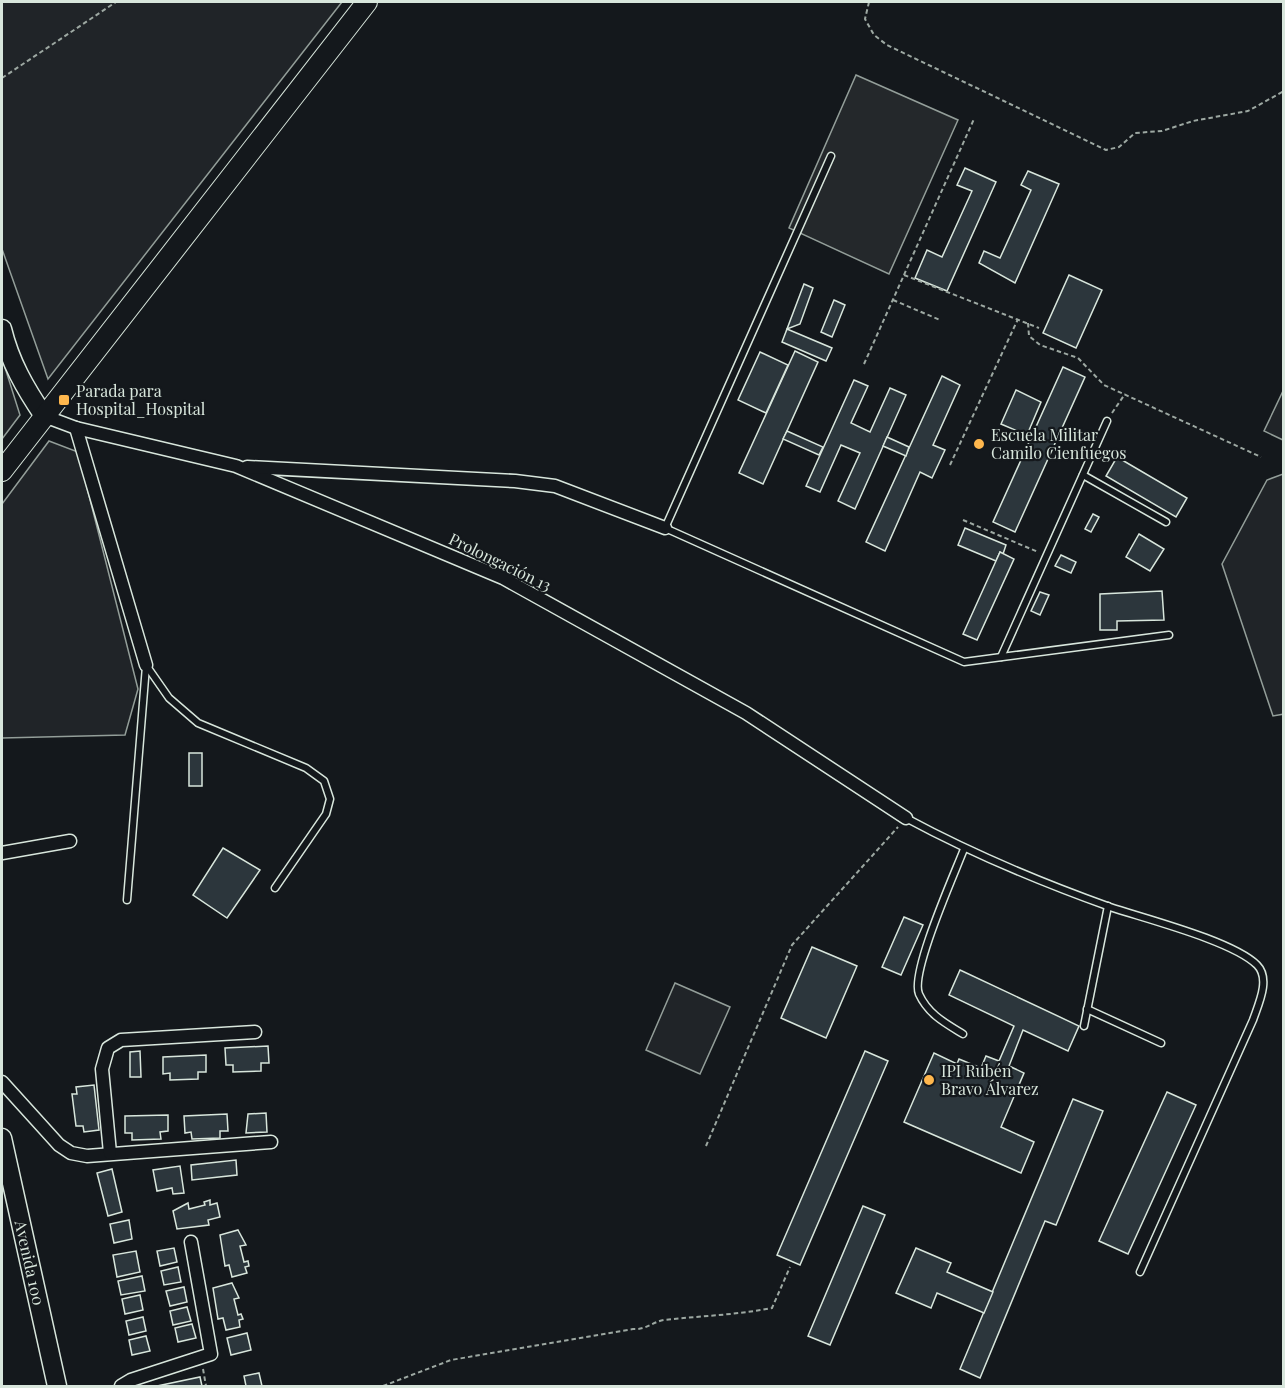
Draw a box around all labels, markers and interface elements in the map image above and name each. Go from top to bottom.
place label: Parada para Hospital_Hospital [76,380,206,419]
marker: Parada para Hospital_Hospital [57,393,71,407]
place label: Escuela Militar Camilo Cienfuegos [991,424,1126,463]
marker: Escuela Militar Camilo Cienfuegos [972,437,986,451]
street label: Prolongación 13 [446,528,555,595]
place label: IPI Rubén Bravo Álvarez [941,1060,1039,1099]
marker: IPI Rubén Bravo Álvarez [922,1073,936,1087]
street label: Avenida 100 [10,1217,50,1307]

